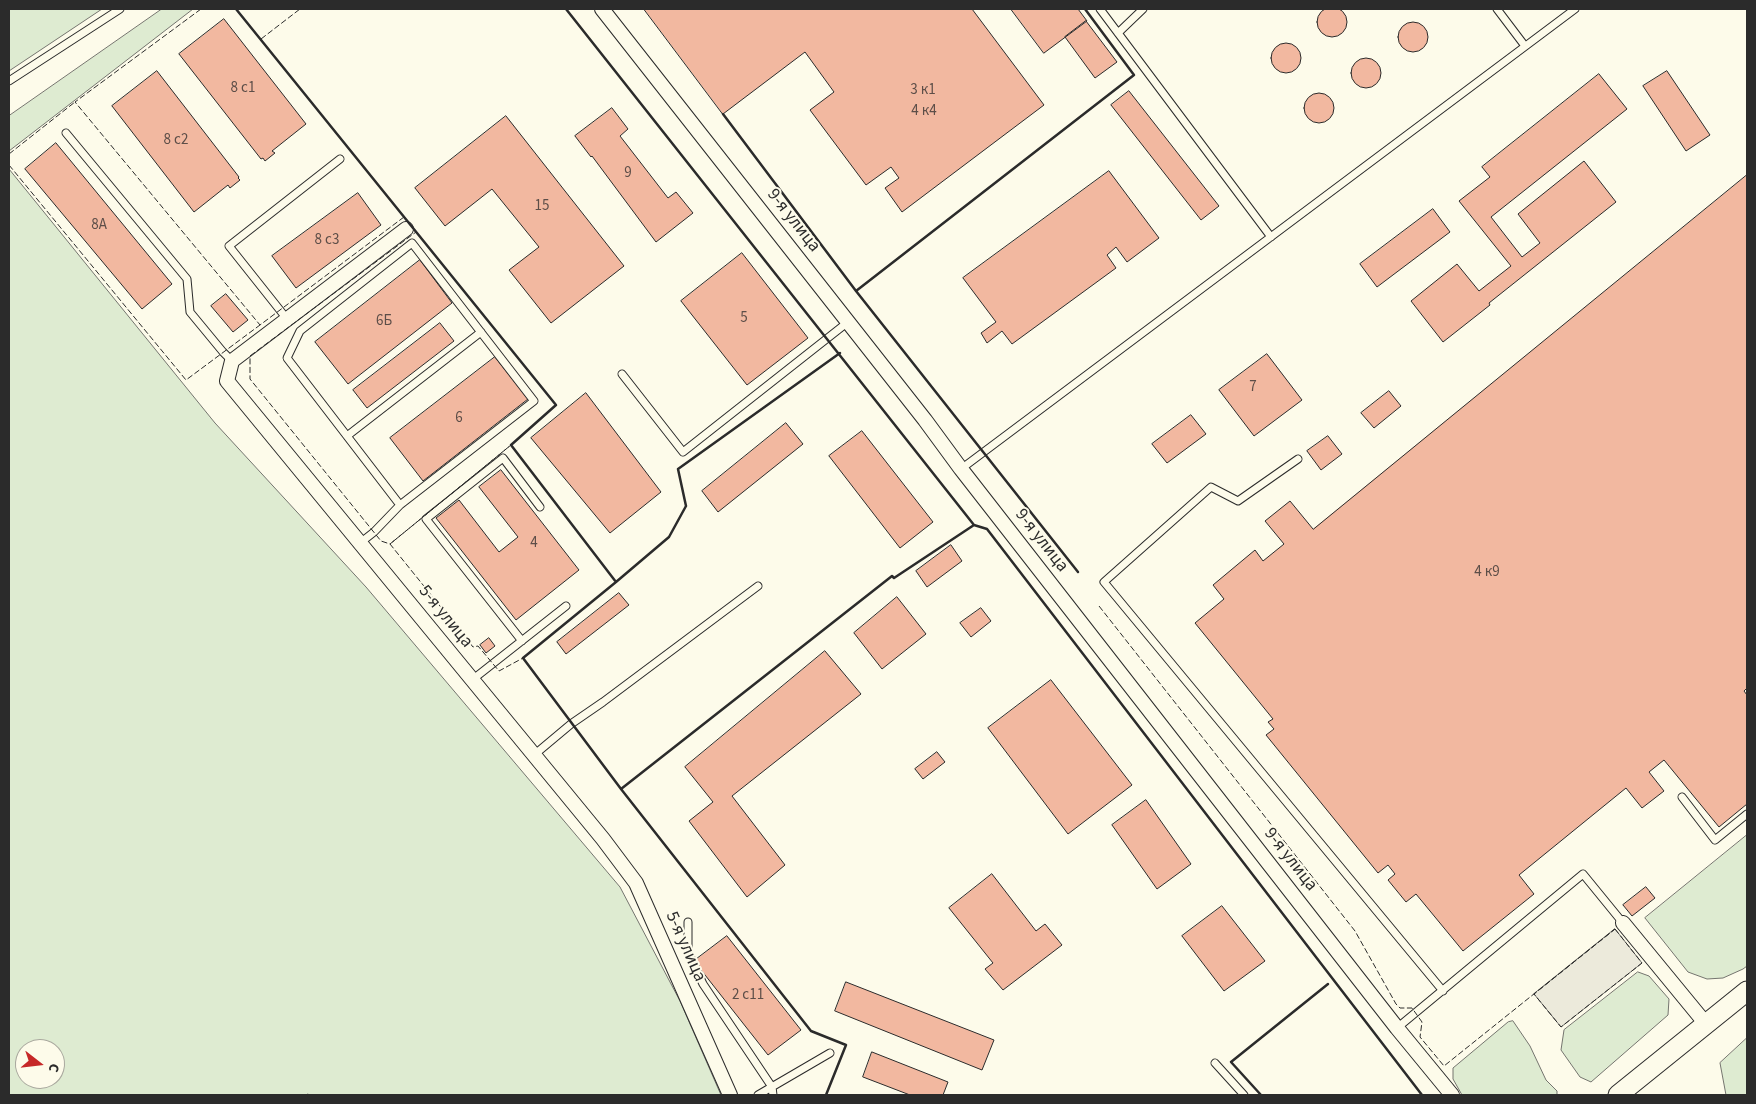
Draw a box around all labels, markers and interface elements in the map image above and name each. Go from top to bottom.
house number: 8 с1 [231,80,255,98]
house number: 3 к1 [910,82,936,100]
house number: 4 к4 [911,103,937,121]
house number: 8 с2 [164,132,188,150]
house number: 9 [624,165,632,183]
street label: 9-я улица [762,185,824,257]
house number: 15 [535,198,549,216]
house number: 8А [91,217,107,235]
house number: 8 с3 [315,232,339,250]
house number: 5 [740,310,748,328]
house number: 6Б [376,313,392,331]
house number: 7 [1249,379,1257,397]
house number: 6 [455,410,463,428]
street label: 9-я улица [1010,505,1072,577]
house number: 4 [530,535,538,553]
house number: 4 к9 [1474,564,1500,582]
street label: 5-я улица [413,581,477,653]
street label: 9-я улица [1259,824,1321,896]
street label: 5-я улица [660,909,710,985]
house number: 2 с11 [732,987,764,1005]
north arrow [15,1039,65,1089]
text: С [43,1061,64,1075]

